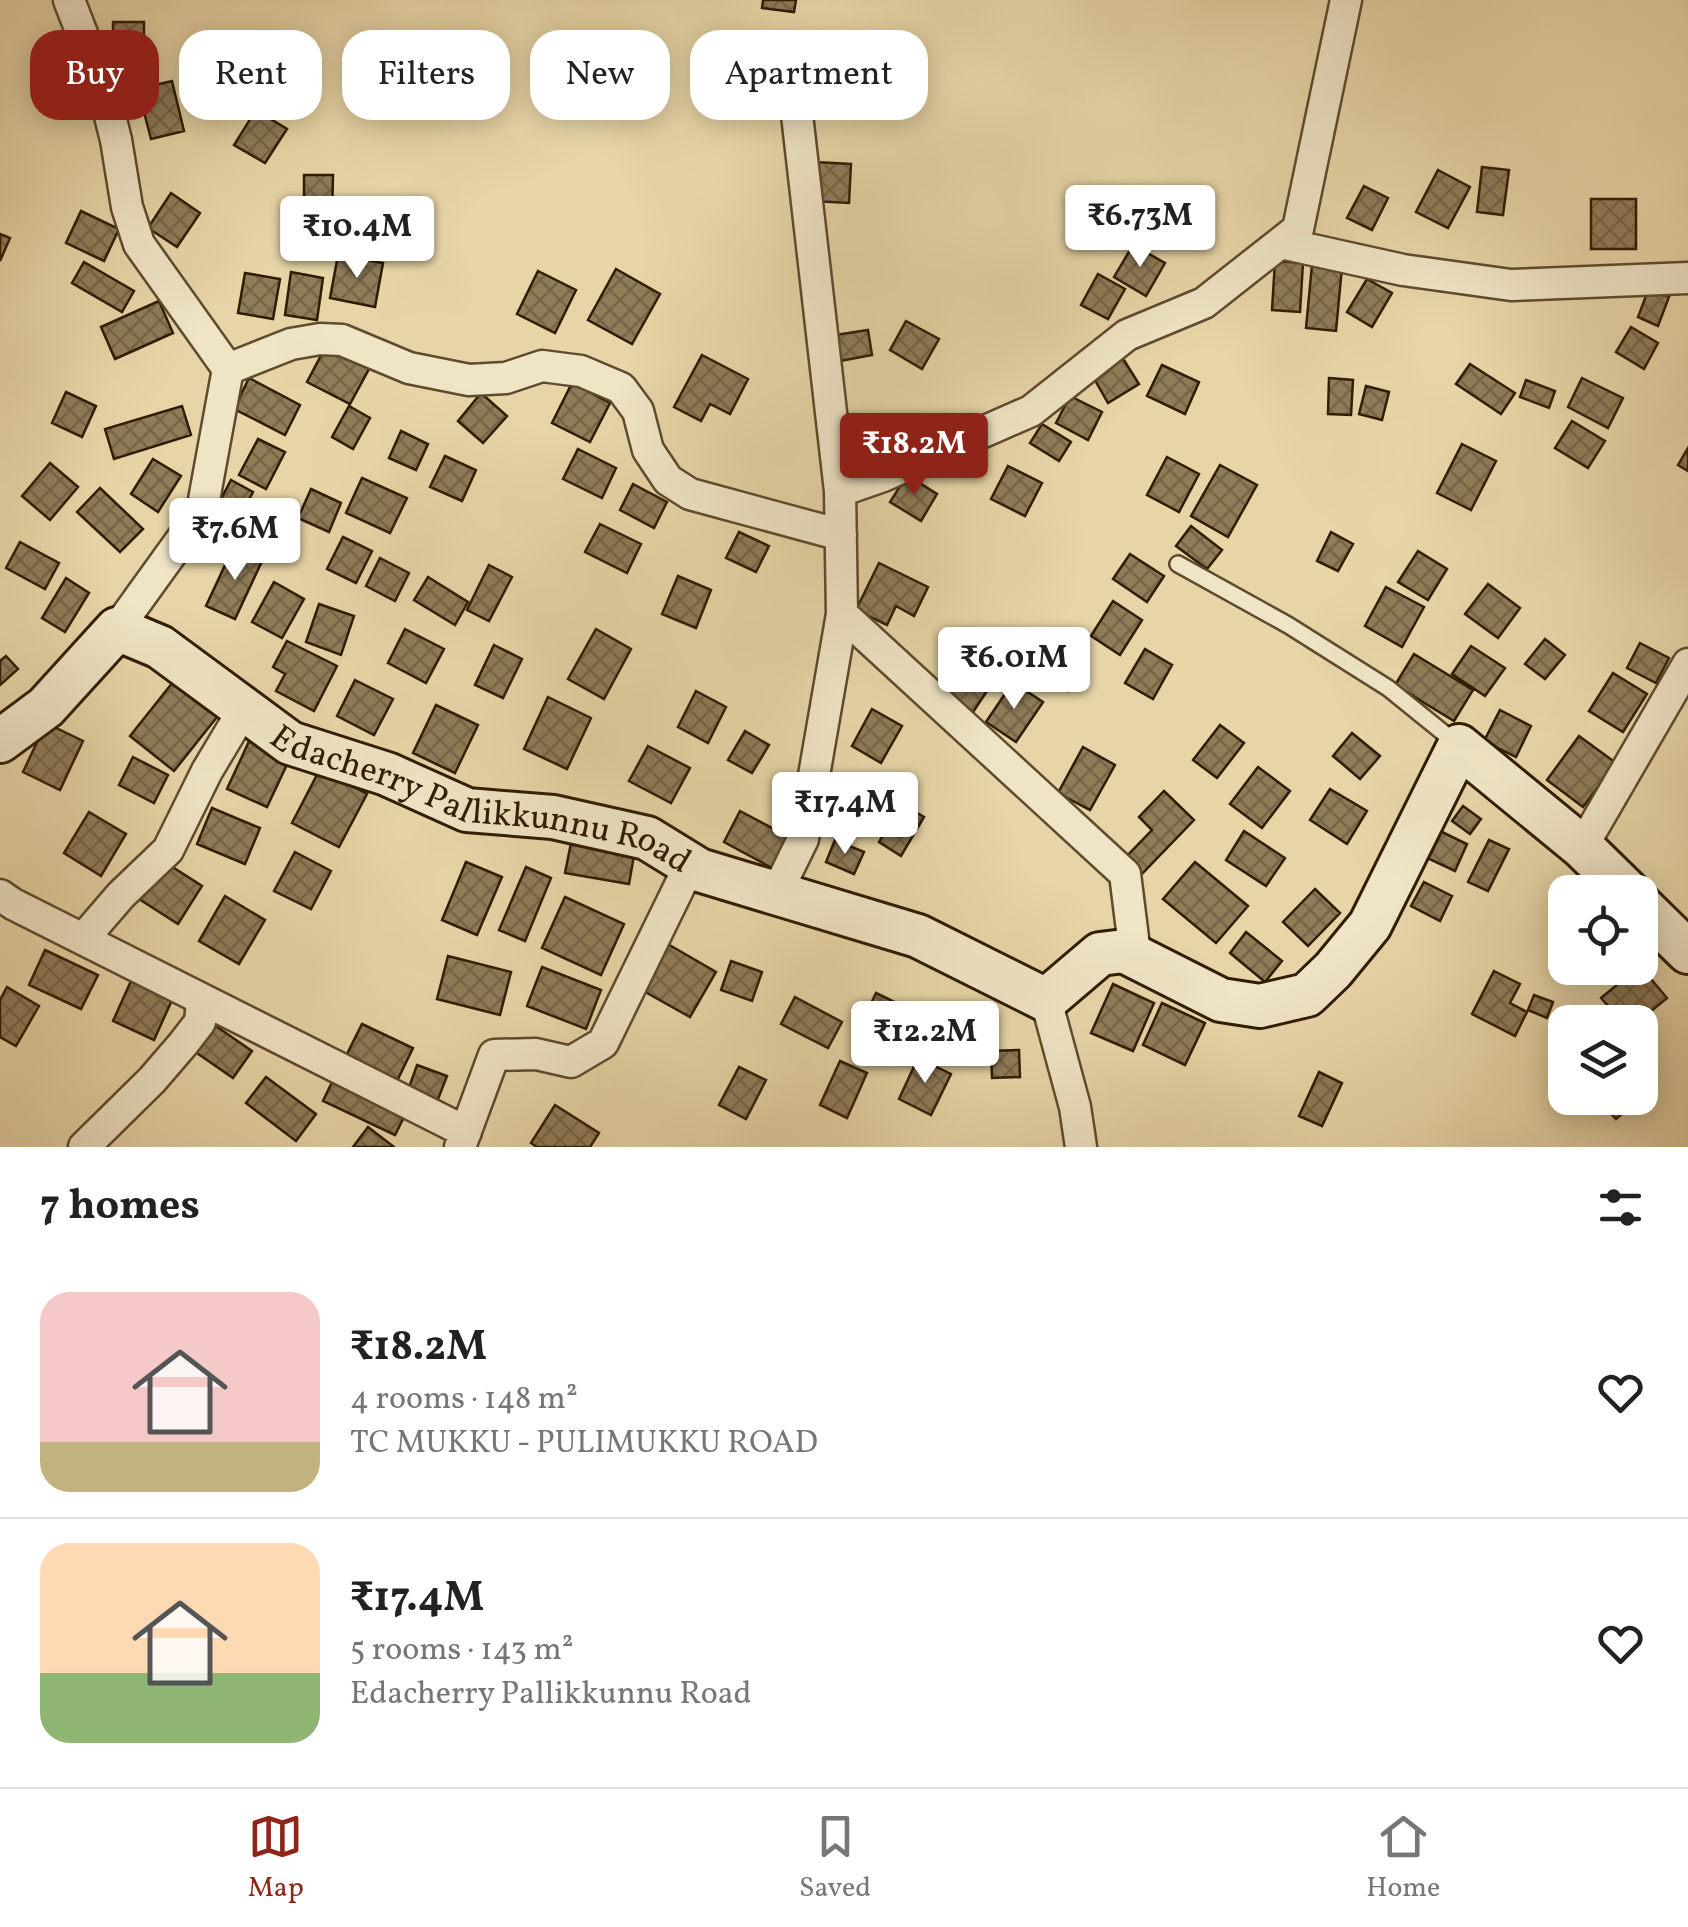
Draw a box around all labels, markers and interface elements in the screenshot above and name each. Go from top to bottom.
chip: Buy [30,30,159,120]
chip: Rent [179,30,322,120]
chip: Filters [342,30,510,120]
chip: New [530,30,670,120]
chip: Apartment [690,30,928,120]
pin: ₹6.73M [1059,185,1221,270]
text: ₹6.73M [1087,195,1193,239]
pin: ₹10.4M [276,196,438,281]
text: ₹10.4M [302,206,412,250]
pin: ₹18.2M [833,413,995,498]
text: ₹18.2M [862,423,966,467]
pin: ₹7.6M [165,498,305,583]
text: ₹7.6M [191,508,279,552]
pin: ₹6.01M [933,627,1095,712]
text: ₹6.01M [960,637,1068,681]
street label: Edacherry Pallikkunnu Road [259,715,699,887]
pin: ₹17.4M [764,772,926,857]
text: ₹17.4M [794,782,896,826]
map controls [1548,875,1658,1115]
button: locate [1548,875,1658,985]
pin: ₹12.2M [844,1001,1006,1086]
button: layers [1548,1005,1658,1115]
text: ₹12.2M [873,1011,977,1055]
text: 7 homes [40,1178,200,1237]
icon: filters [1593,1180,1648,1235]
text: ₹18.2M [350,1319,487,1378]
icon: home [120,1332,240,1452]
icon: heart [1593,1365,1648,1420]
text: 4 rooms · 148 m² [350,1378,578,1422]
text: TC MUKKU - PULIMUKKU ROAD [350,1422,818,1466]
text: ₹17.4M [350,1570,484,1629]
icon: home [120,1583,240,1703]
icon: heart [1593,1616,1648,1671]
text: 5 rooms · 143 m² [350,1629,574,1673]
text: Edacherry Pallikkunnu Road [350,1673,752,1717]
tab: Map [248,1809,304,1908]
tab: Saved [799,1809,871,1908]
tab: Home [1366,1809,1440,1908]

